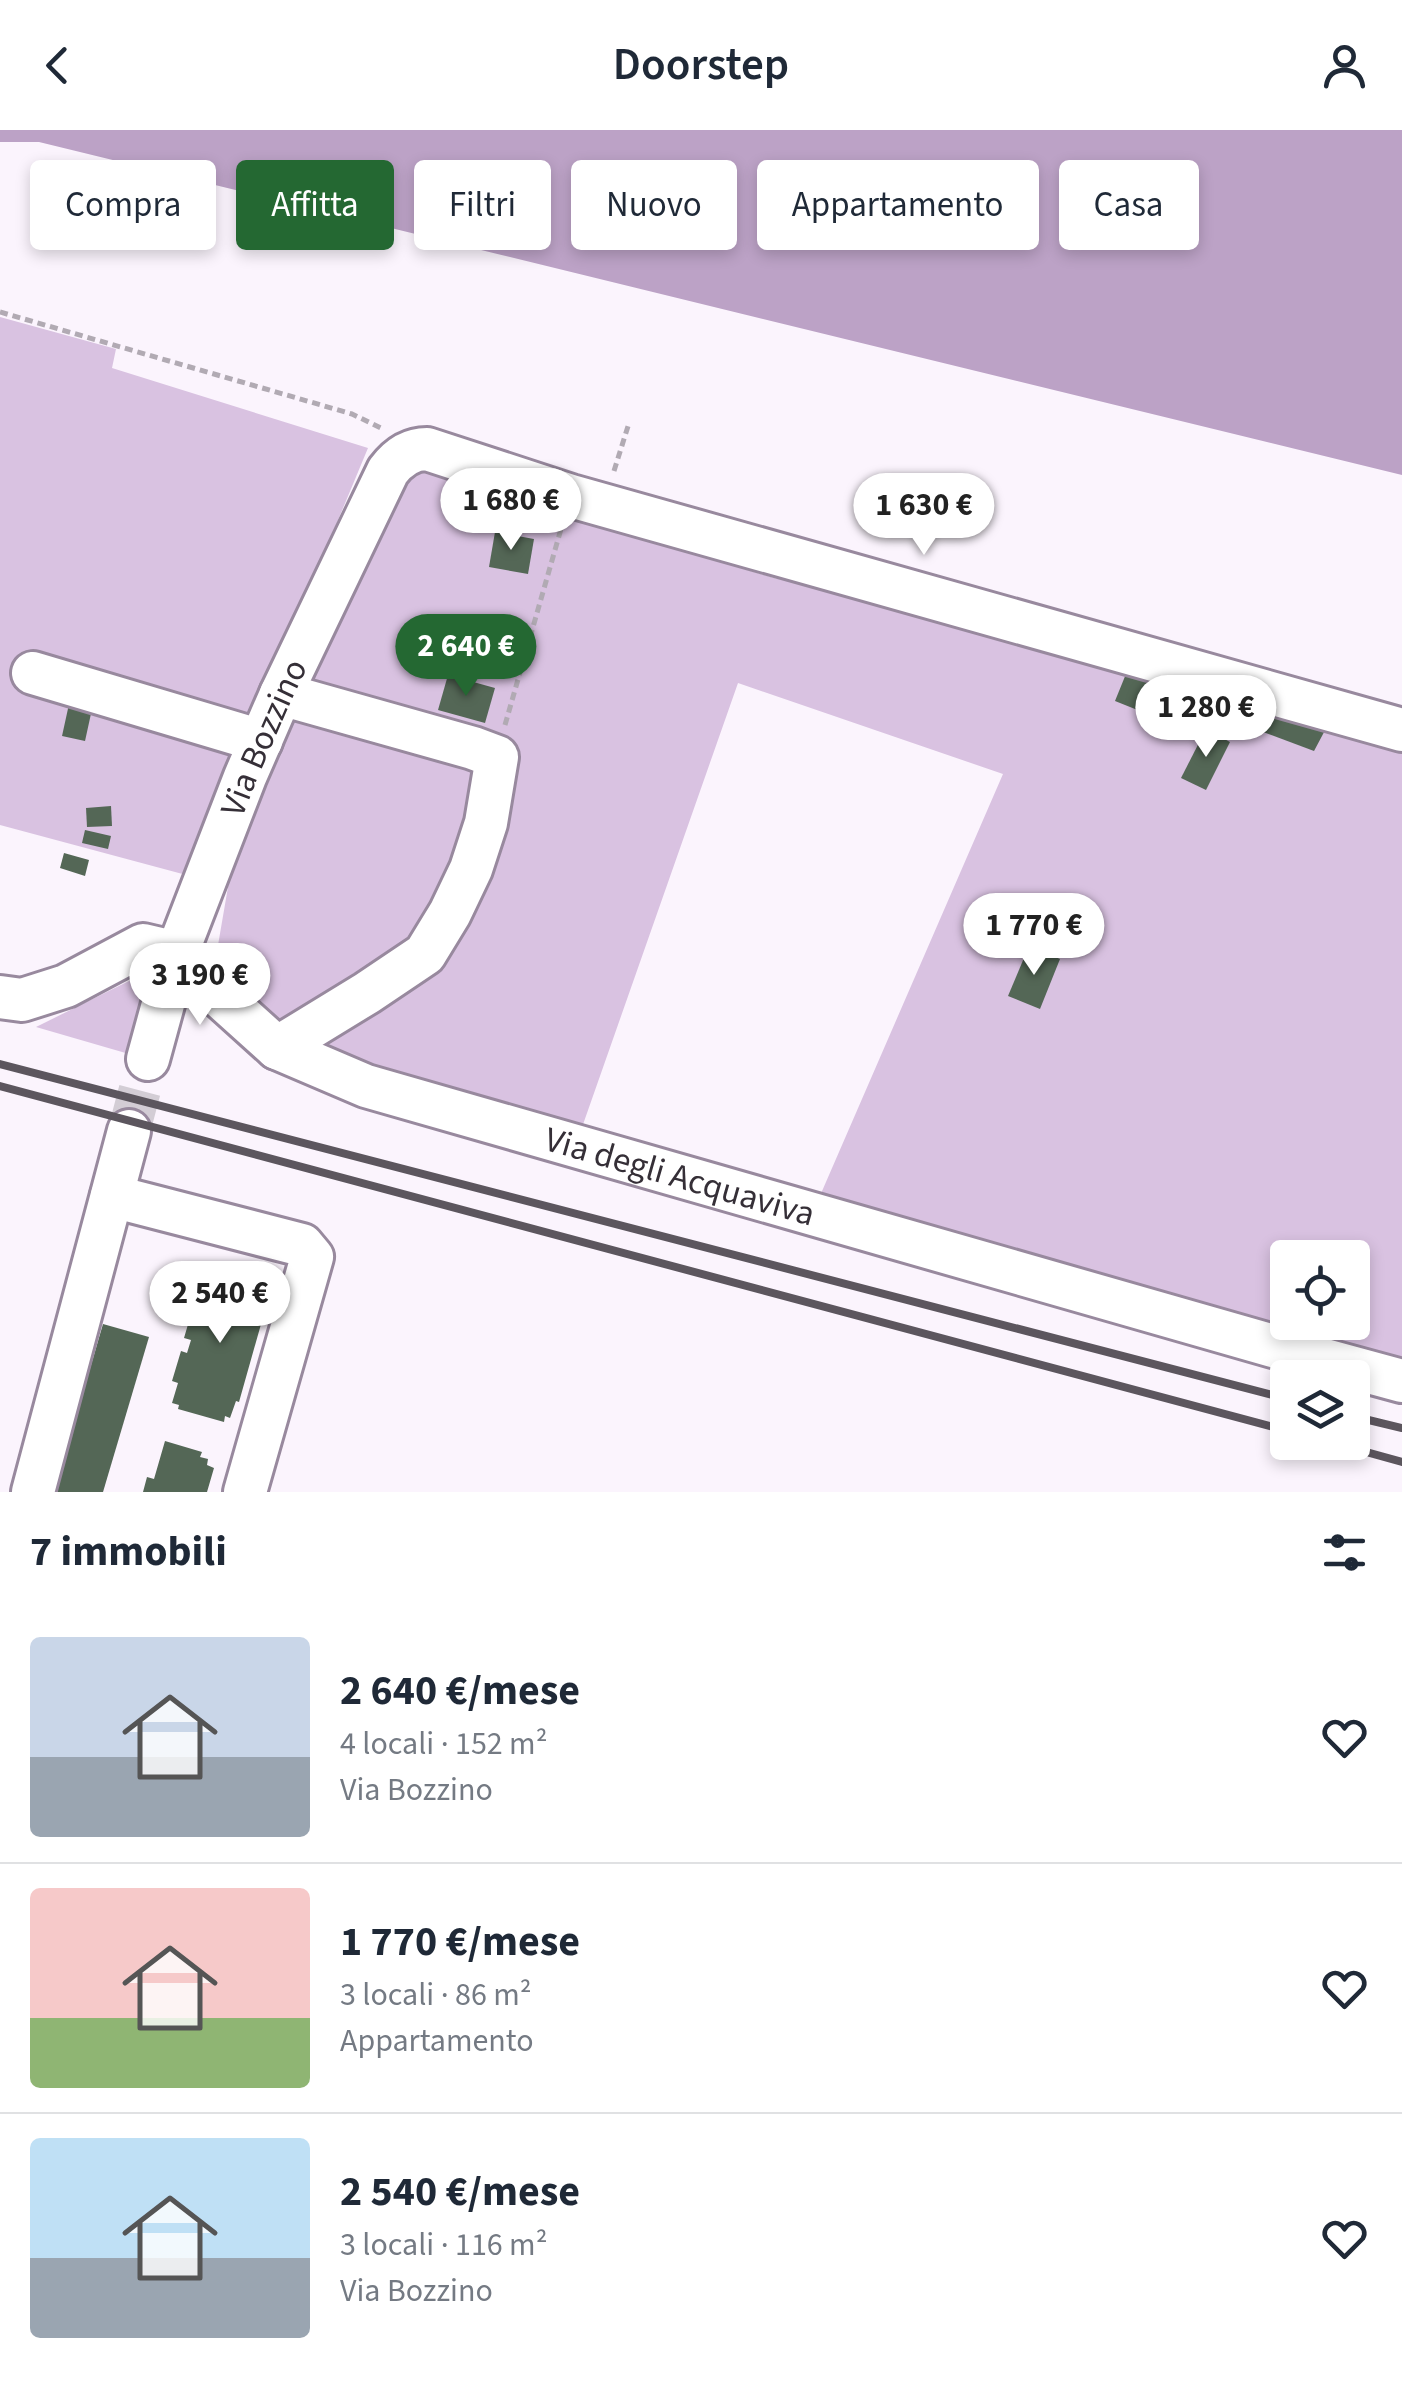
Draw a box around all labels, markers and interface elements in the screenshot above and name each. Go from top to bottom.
text: Doorstep [613,33,789,97]
icon: back [30,38,85,93]
icon: person [1317,38,1372,93]
chip: Compra [30,160,216,250]
chip: Affitta [236,160,394,250]
chip: Filtri [414,160,551,250]
chip: Nuovo [571,160,737,250]
chip: Appartamento [757,160,1039,250]
chip: Casa [1059,160,1199,250]
pin: 1 680 € [419,468,603,553]
pin: 1 630 € [832,473,1016,558]
text: 1 680 € [462,477,560,523]
text: 1 630 € [875,482,973,528]
pin: 2 640 € [374,614,558,699]
text: 2 640 € [417,623,515,669]
street label: Via Bozzino [208,651,320,824]
pin: 1 280 € [1114,675,1298,760]
text: 1 280 € [1157,684,1255,730]
pin: 1 770 € [942,893,1126,978]
text: 1 770 € [985,902,1083,948]
pin: 3 190 € [108,943,292,1028]
text: 3 190 € [151,952,249,998]
street label: Via degli Acquaviva [539,1115,821,1239]
map controls [1270,1240,1370,1460]
button: locate [1270,1240,1370,1340]
pin: 2 540 € [128,1261,312,1346]
text: 2 540 € [171,1270,269,1316]
button: layers [1270,1360,1370,1460]
text: 7 immobili [30,1522,227,1582]
icon: filters [1317,1525,1372,1580]
text: 2 640 €/mese [340,1661,580,1721]
icon: home [110,1677,230,1797]
icon: heart [1317,1710,1372,1765]
text: 4 locali · 152 m² [340,1721,547,1767]
text: Via Bozzino [340,1767,493,1813]
text: 1 770 €/mese [340,1912,580,1972]
icon: home [110,1928,230,2048]
icon: heart [1317,1961,1372,2016]
text: 3 locali · 86 m² [340,1972,532,2018]
text: Appartamento [340,2018,534,2064]
text: 2 540 €/mese [340,2162,580,2222]
icon: home [110,2178,230,2298]
icon: heart [1317,2211,1372,2266]
text: 3 locali · 116 m² [340,2222,547,2268]
text: Via Bozzino [340,2268,493,2314]

